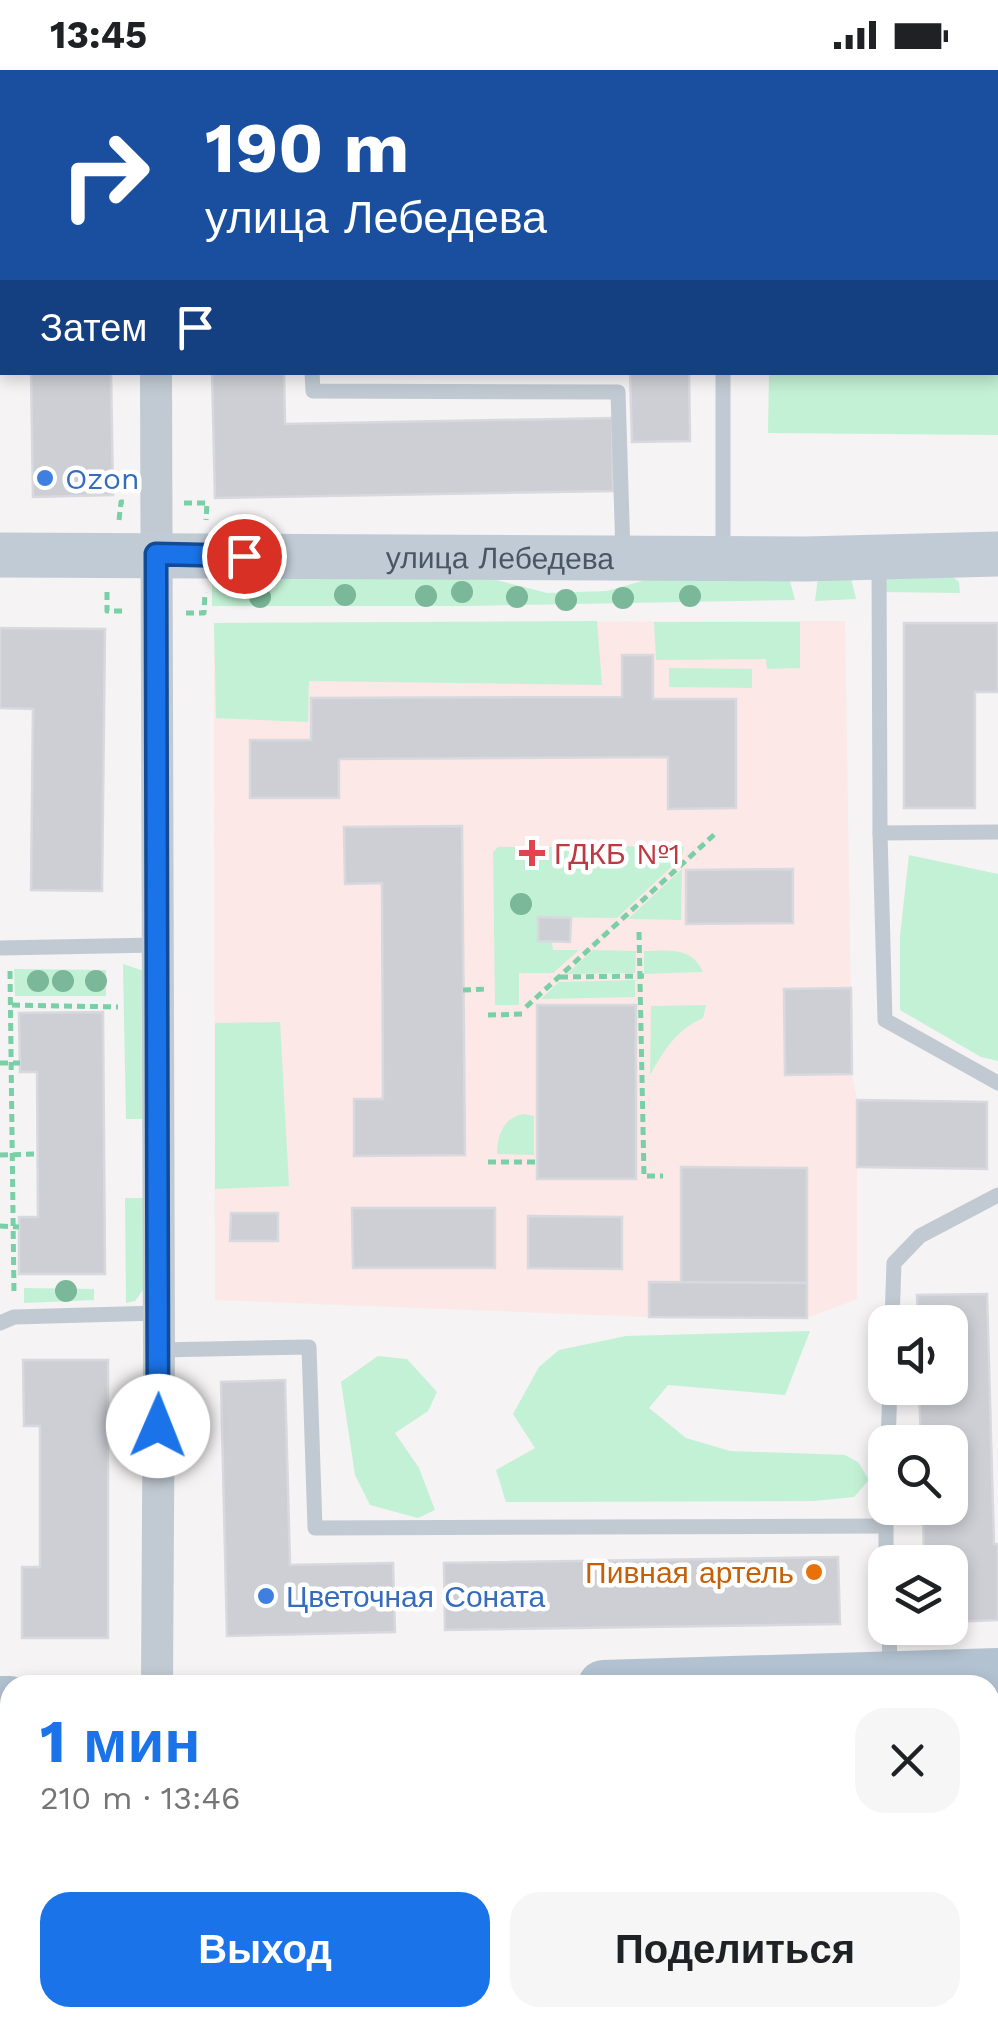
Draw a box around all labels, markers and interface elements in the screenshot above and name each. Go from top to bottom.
text: 13:45 [50,13,147,57]
text: 190 m [205,107,409,189]
icon: right [40,110,170,240]
text: улица Лебедева [205,191,547,244]
icon: arrive [168,300,223,355]
text: Затем [40,306,148,350]
place label: Ozon [65,461,140,496]
marker: Ozon [34,467,56,489]
pin [202,514,287,599]
icon: arrive [217,529,272,584]
street label: улица Лебедева [386,539,614,576]
place label: ГДКБ №1 [554,836,680,871]
marker: ГДКБ №1 [519,840,545,866]
map controls [868,1305,968,1645]
button: sound [868,1305,968,1405]
position arrow [106,1374,210,1478]
button: search [868,1425,968,1525]
button: layers [868,1545,968,1645]
place label: Пивная артель [585,1555,794,1590]
marker: Пивная артель [803,1561,825,1583]
place label: Цветочная Соната [286,1579,546,1614]
marker: Цветочная Соната [255,1585,277,1607]
text: 1 мин [40,1706,201,1777]
button: close [855,1708,960,1813]
text: 210 m · 13:46 [40,1779,240,1817]
button: Выход [40,1892,490,2007]
button: Поделиться [510,1892,960,2007]

